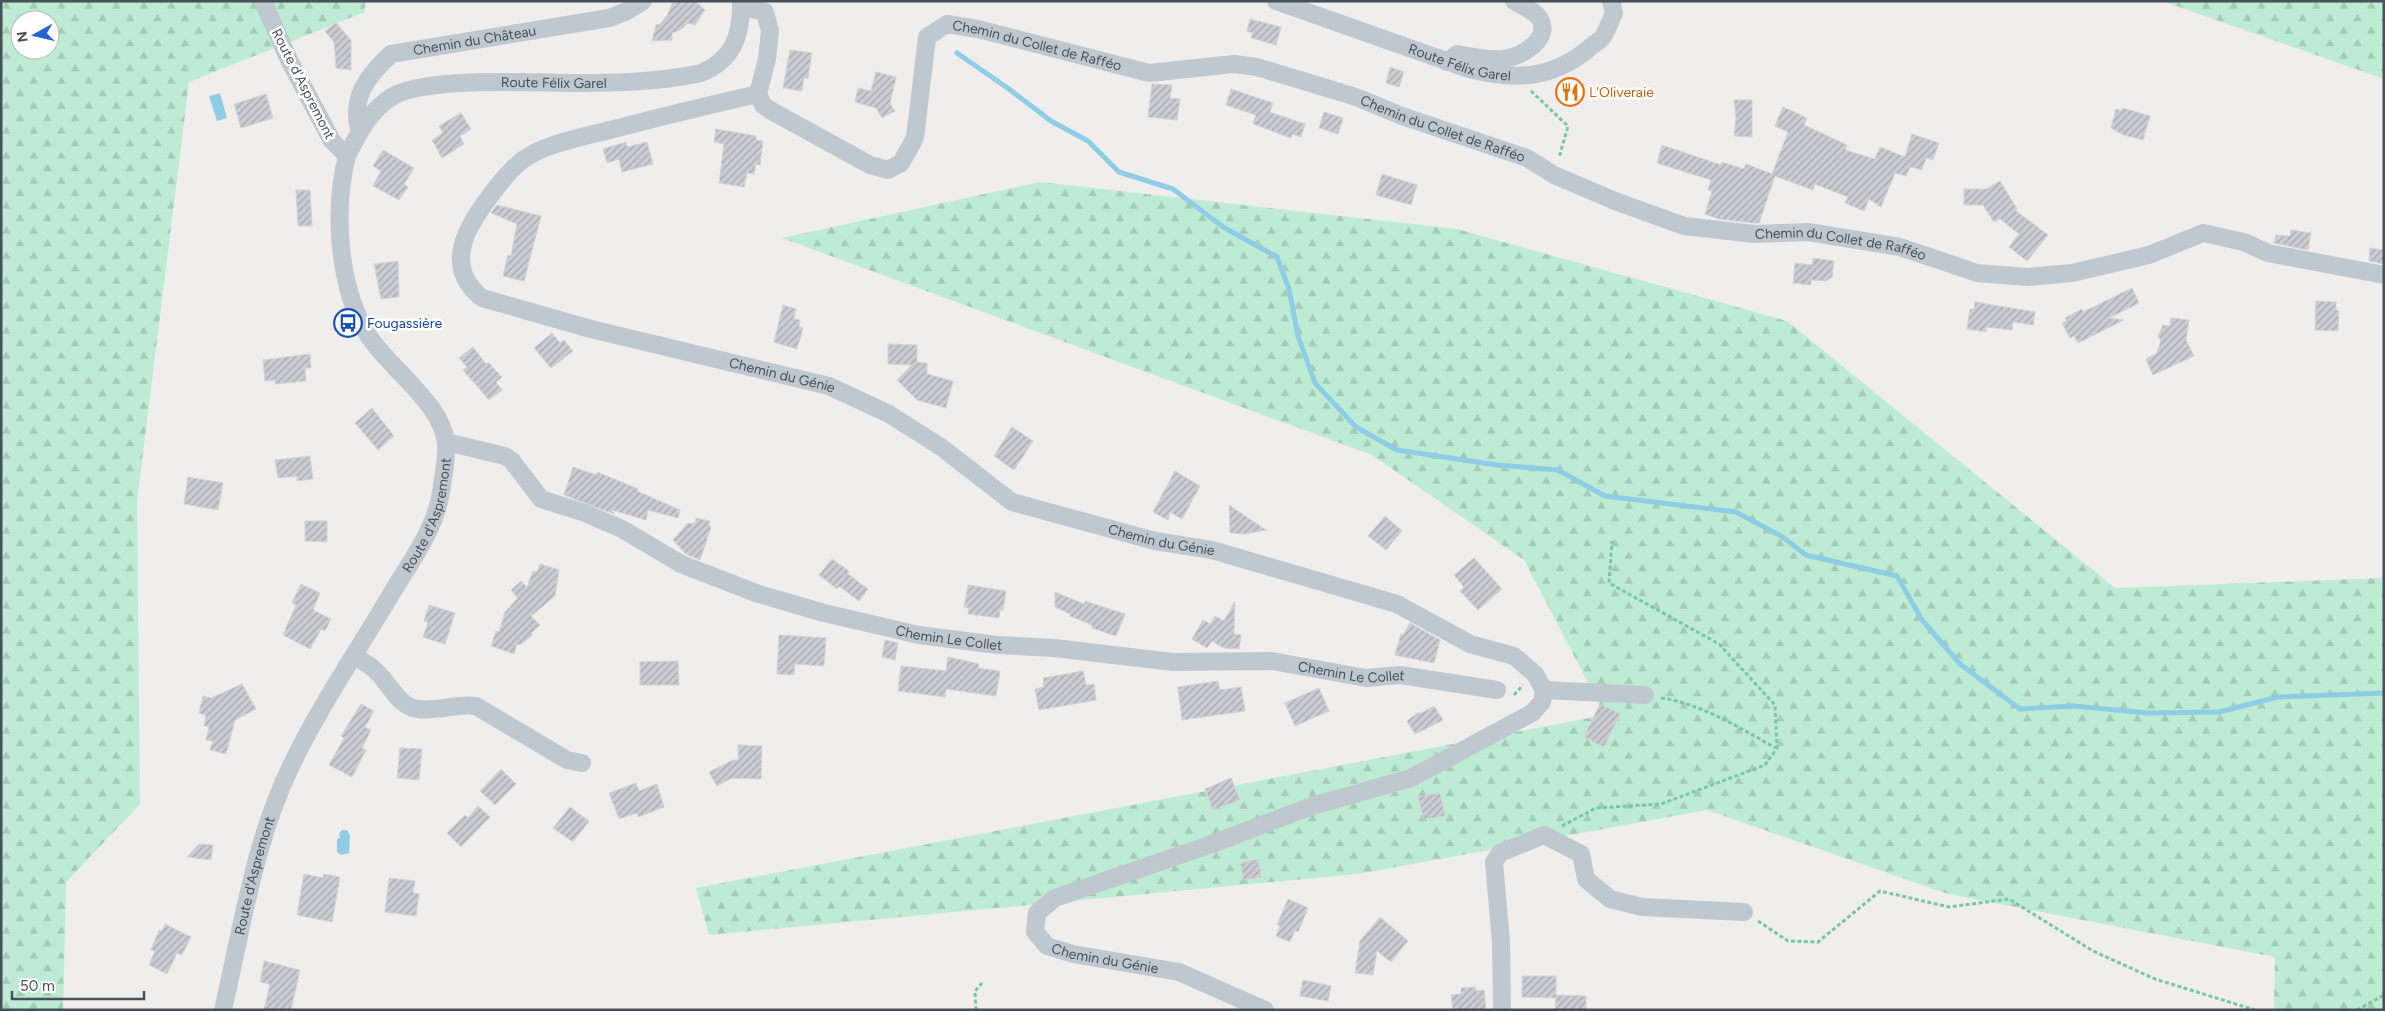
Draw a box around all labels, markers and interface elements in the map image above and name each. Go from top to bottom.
north arrow [10,10,60,60]
street label: Chemin du Collet de Rafféo [951,17,1123,74]
street label: Chemin du Château [412,22,537,59]
street label: Route d'Aspremont [268,26,338,142]
text: N [13,30,32,43]
street label: Route Félix Garel [1406,40,1511,84]
street label: Route Félix Garel [501,73,607,92]
restaurant icon: L'Oliveraie [1555,77,1585,107]
place label: L'Oliveraie [1589,84,1654,101]
street label: Chemin du Collet de Rafféo [1358,91,1527,165]
street label: Chemin du Collet de Rafféo [1755,223,1929,264]
bus stop icon: Fougassière [333,308,363,338]
place label: Fougassière [367,315,442,332]
street label: Chemin du Génie [727,354,839,396]
street label: Route d'Aspremont [398,457,454,576]
street label: Chemin du Génie [1106,520,1216,559]
street label: Chemin Le Collet [894,621,1003,654]
street label: Chemin Le Collet [1297,657,1406,687]
street label: Route d'Aspremont [231,814,278,936]
street label: Chemin du Génie [1050,939,1160,977]
scale bar [12,968,145,1000]
text: 50 m [20,977,55,995]

